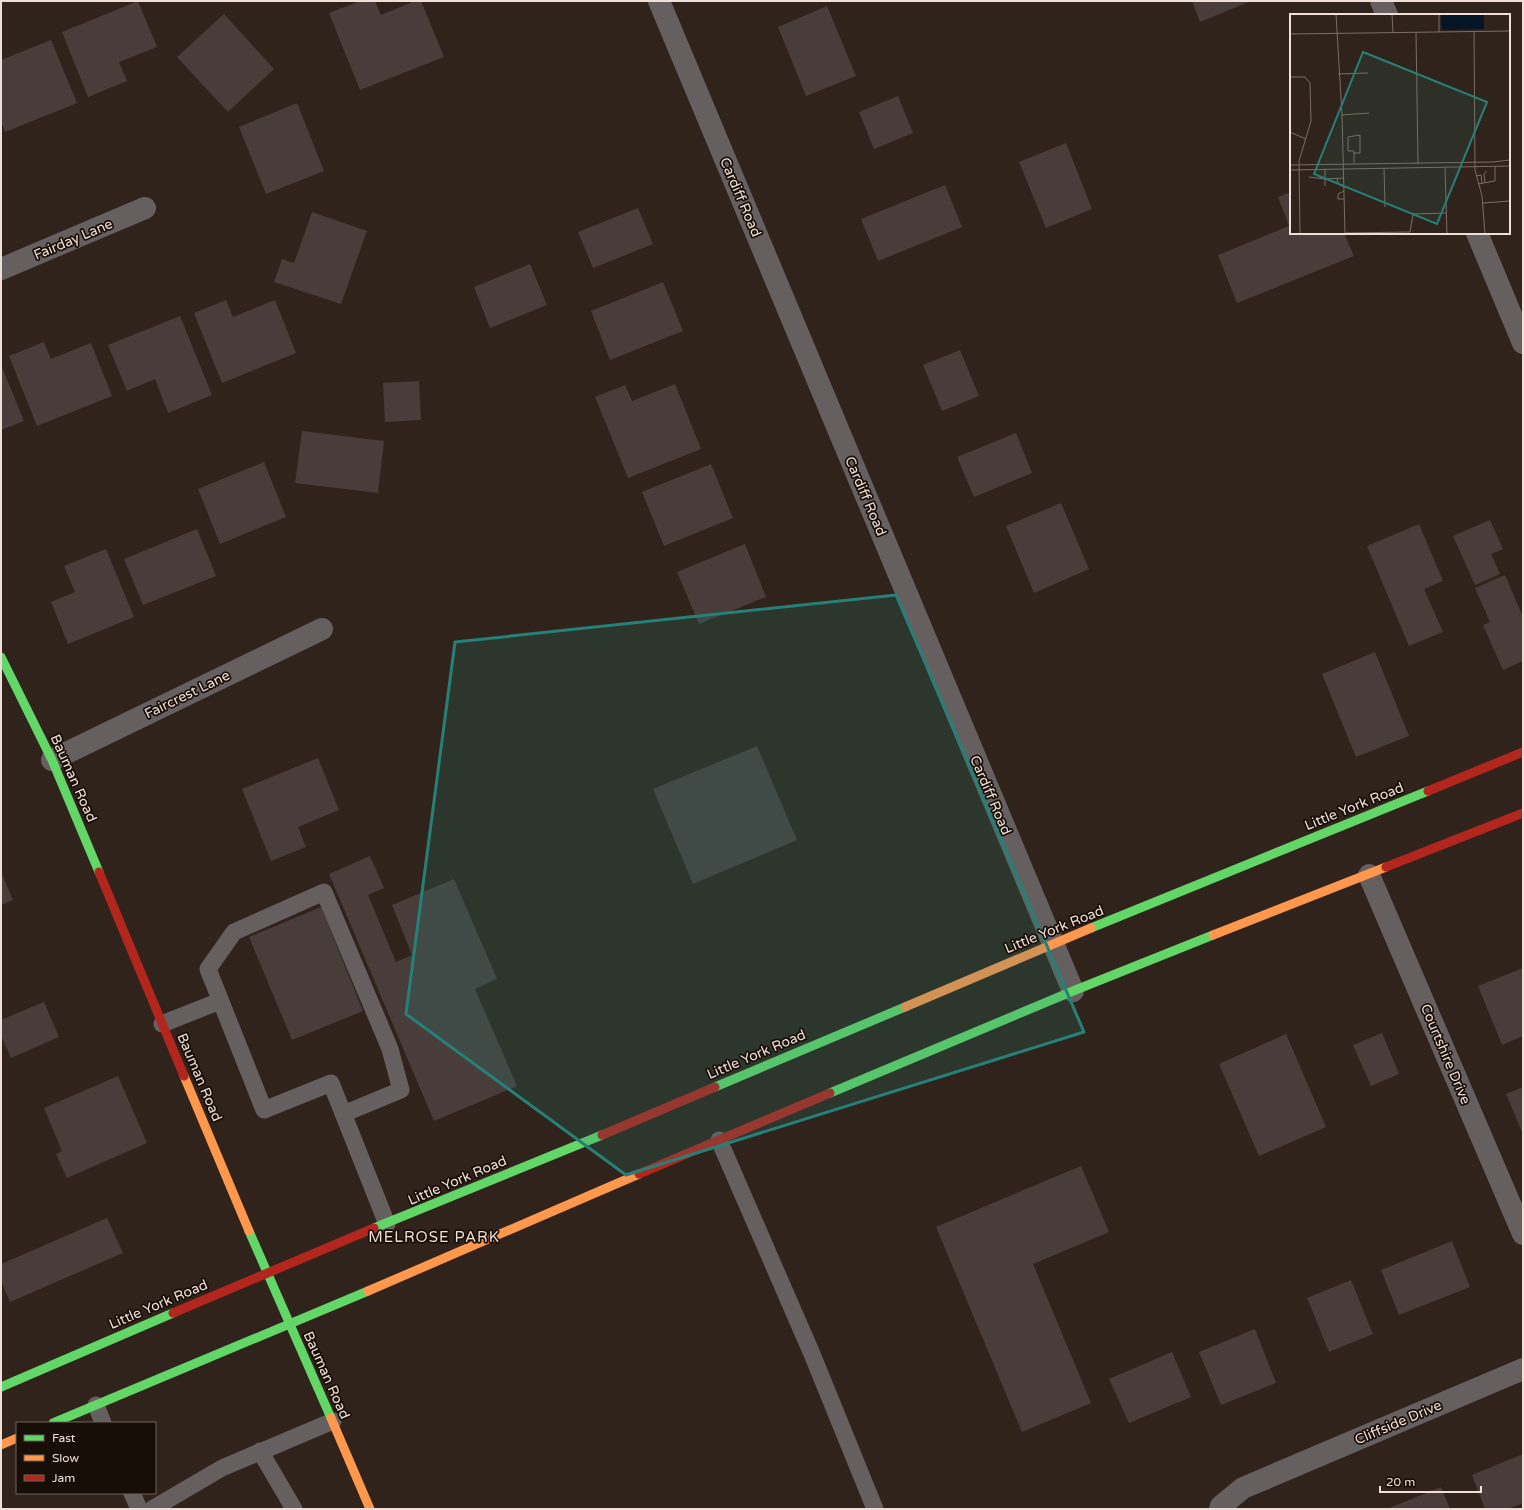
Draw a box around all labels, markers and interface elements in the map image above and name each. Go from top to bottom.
inset map [1290,14,1510,234]
street label: Cardiff Road [716,155,765,240]
street label: Fairday Lane [31,215,115,264]
street label: Cardiff Road [841,454,890,539]
street label: Faircrest Lane [142,666,233,722]
street label: Bauman Road [47,732,100,825]
street label: Cardiff Road [966,753,1015,838]
street label: Little York Road [1302,779,1406,834]
street label: Little York Road [1002,902,1106,957]
street label: Courtshire Drive [1417,1002,1474,1107]
street label: Little York Road [704,1026,808,1083]
street label: Bauman Road [173,1031,226,1124]
street label: Little York Road [405,1152,509,1209]
district label: MELROSE PARK [368,1228,500,1246]
street label: Little York Road [106,1276,210,1333]
street label: Bauman Road [300,1329,353,1422]
street label: Cliffside Drive [1352,1397,1444,1448]
legend [16,1422,156,1494]
text: Fast [52,1431,76,1445]
text: Slow [52,1451,79,1465]
scale bar [1380,1468,1481,1494]
text: Jam [52,1471,75,1485]
text: 20 m [1386,1475,1415,1489]

